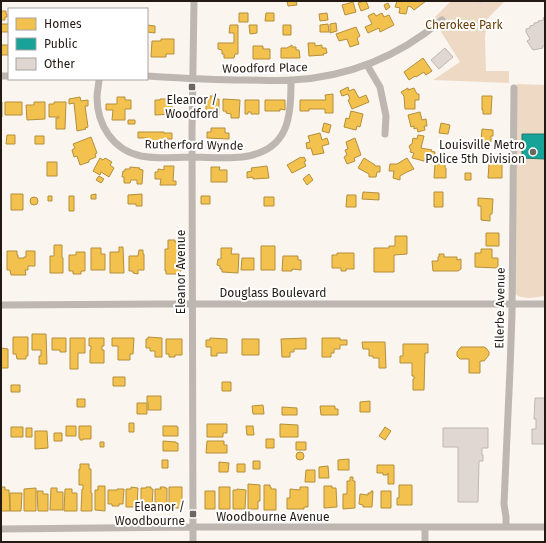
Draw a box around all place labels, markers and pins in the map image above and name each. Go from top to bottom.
marker: Eleanor / Woodford [187,82,197,92]
place label: Eleanor / Woodford [165,93,219,121]
place label: Louisville Metro Police 5th Division [425,138,525,166]
marker: Louisville Metro Police 5th Division [528,147,538,157]
place label: Eleanor / Woodbourne [115,500,185,528]
marker: Eleanor / Woodbourne [188,509,198,519]

